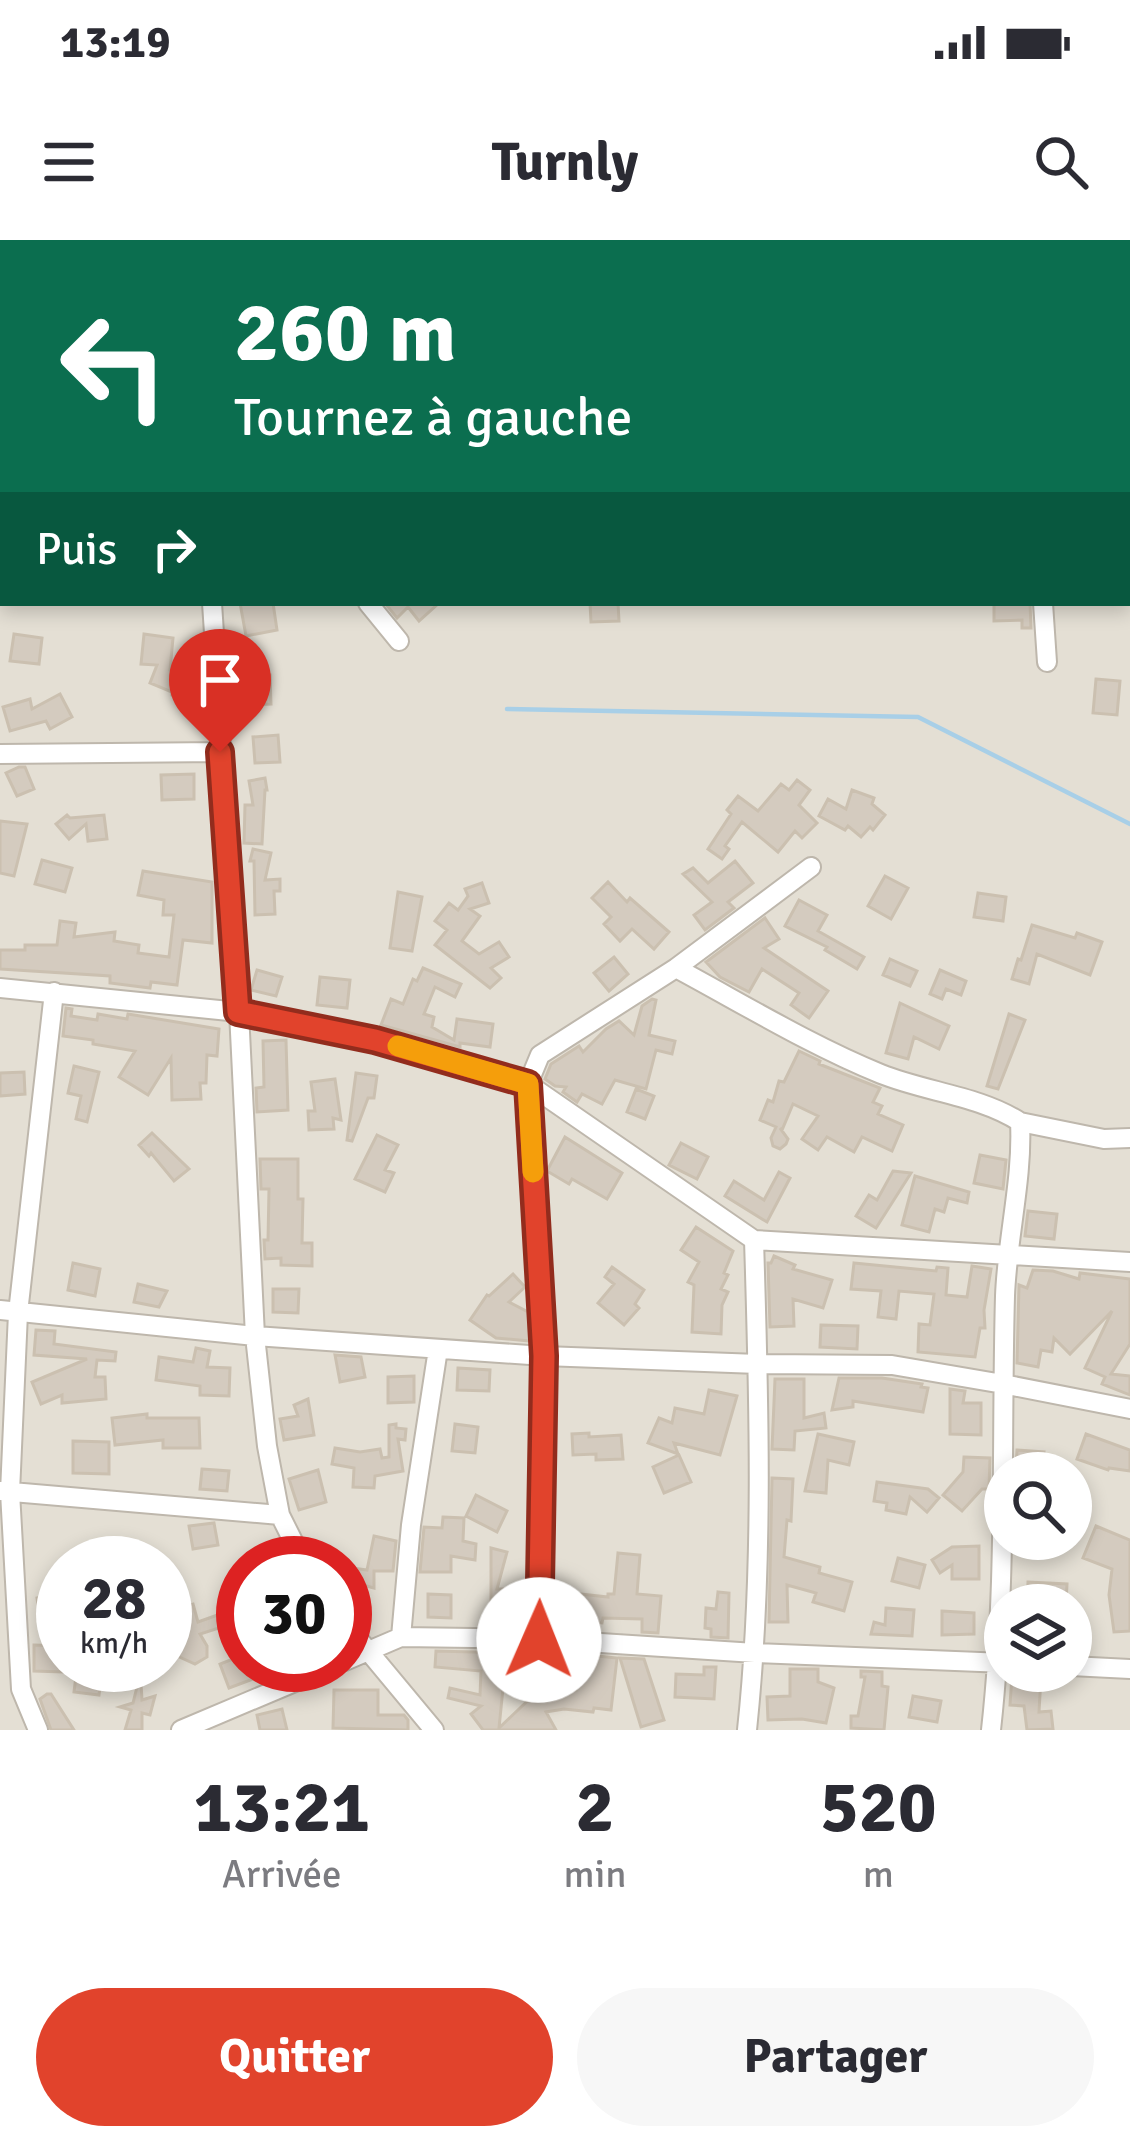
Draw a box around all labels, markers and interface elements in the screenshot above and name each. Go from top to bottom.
text: 13:19 [60,15,170,70]
icon: menu [36,129,102,195]
text: Turnly [492,129,638,196]
icon: search [1028,129,1094,195]
text: 260 m [234,281,456,385]
icon: left [36,288,192,444]
text: Tournez à gauche [234,384,632,451]
icon: right [141,516,207,582]
text: Puis [36,522,117,577]
pin [169,629,271,752]
icon: arrive [187,647,253,713]
map controls [984,1452,1092,1692]
button: search [984,1452,1092,1560]
speed limit sign: 30 [216,1536,372,1692]
text: 28 [82,1562,146,1636]
position arrow [476,1577,602,1703]
button: layers [984,1584,1092,1692]
text: km/h [80,1625,148,1662]
text: 13:21 [193,1763,370,1852]
text: 2 [576,1763,614,1852]
text: 520 [820,1763,937,1852]
text: Arrivée [222,1850,342,1898]
text: min [564,1850,627,1898]
text: m [863,1850,894,1898]
button: Quitter [36,1988,553,2126]
button: Partager [577,1988,1094,2126]

